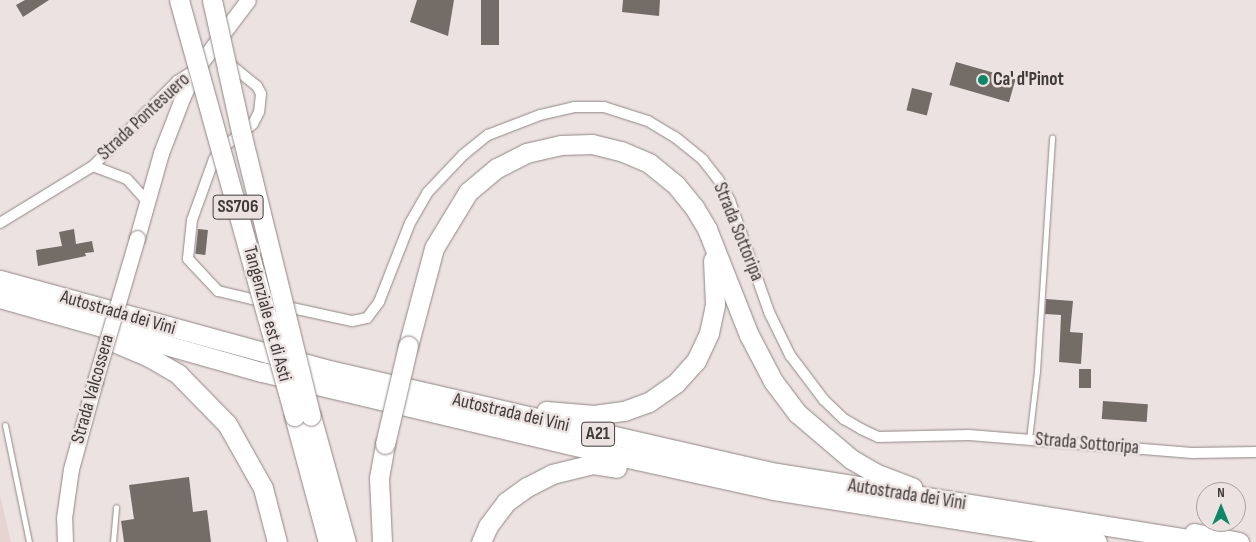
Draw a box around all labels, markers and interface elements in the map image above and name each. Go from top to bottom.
street label: Strada Pontesuero [93,69,195,165]
place label: Ca' d'Pinot [993,69,1064,91]
marker: Ca' d'Pinot [977,74,989,86]
street label: Strada Sottoripa [708,179,768,285]
road number: SS706 [212,192,264,222]
street label: Tangenziale est di Asti [238,244,296,384]
street label: Autostrada dei Vini [58,286,178,340]
street label: Strada Valcossera [67,332,119,446]
street label: Autostrada dei Vini [451,389,571,437]
road number: A21 [580,418,616,449]
street label: Strada Sottoripa [1034,428,1140,460]
street label: Autostrada dei Vini [847,474,967,516]
north arrow [1196,482,1246,532]
text: N [1217,484,1225,501]

